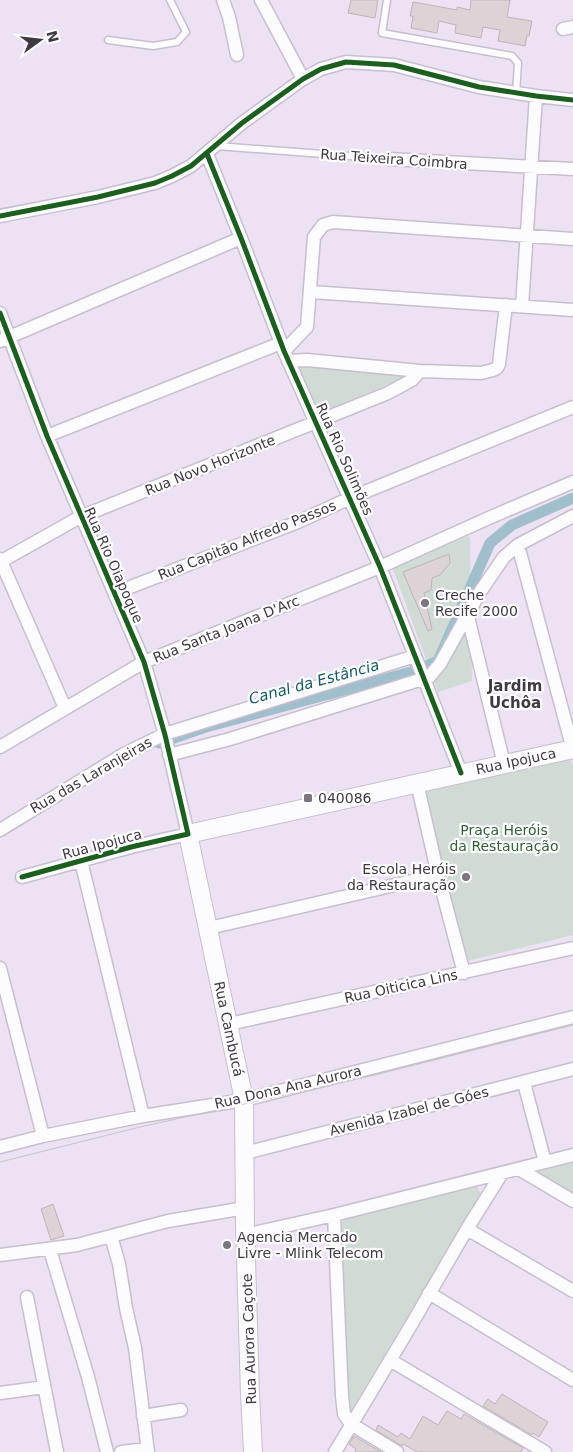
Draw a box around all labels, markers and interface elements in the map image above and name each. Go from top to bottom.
north arrow [15,15,65,65]
text: N [43,29,62,44]
street label: Rua Teixeira Coimbra [320,146,468,172]
street label: Rua Rio Solimões [313,400,377,518]
street label: Rua Novo Horizonte [143,432,277,498]
street label: Rua Capitão Alfredo Passos [156,497,338,583]
street label: Rua Rio Oiapoque [81,505,147,625]
place label: Creche Recife 2000 [435,587,518,619]
street label: Rua Santa Joana D'Arc [151,592,301,666]
marker: Creche Recife 2000 [419,597,431,609]
water label: Canal da Estância [247,656,381,708]
district label: Jardim Uchôa [487,677,542,712]
street label: Rua das Laranjeiras [27,734,155,816]
street label: Rua Ipojuca [474,745,558,777]
place label: 040086 [318,790,372,806]
marker: 040086 [302,792,314,804]
park label: Praça Heróis da Restauração [449,822,559,854]
street label: Rua Ipojuca [61,826,143,862]
place label: Escola Heróis da Restauração [347,861,456,893]
marker: Escola Heróis da Restauração [460,871,472,883]
street label: Rua Oiticica Lins [343,966,459,1006]
street label: Rua Cambucá [211,980,247,1078]
street label: Rua Dona Ana Aurora [213,1062,363,1112]
street label: Avenida Izabel de Góes [328,1083,490,1139]
place label: Agencia Mercado Livre - Mlink Telecom [237,1229,383,1261]
marker: Agencia Mercado Livre - Mlink Telecom [221,1239,233,1251]
street label: Rua Aurora Caçote [239,1273,259,1405]

